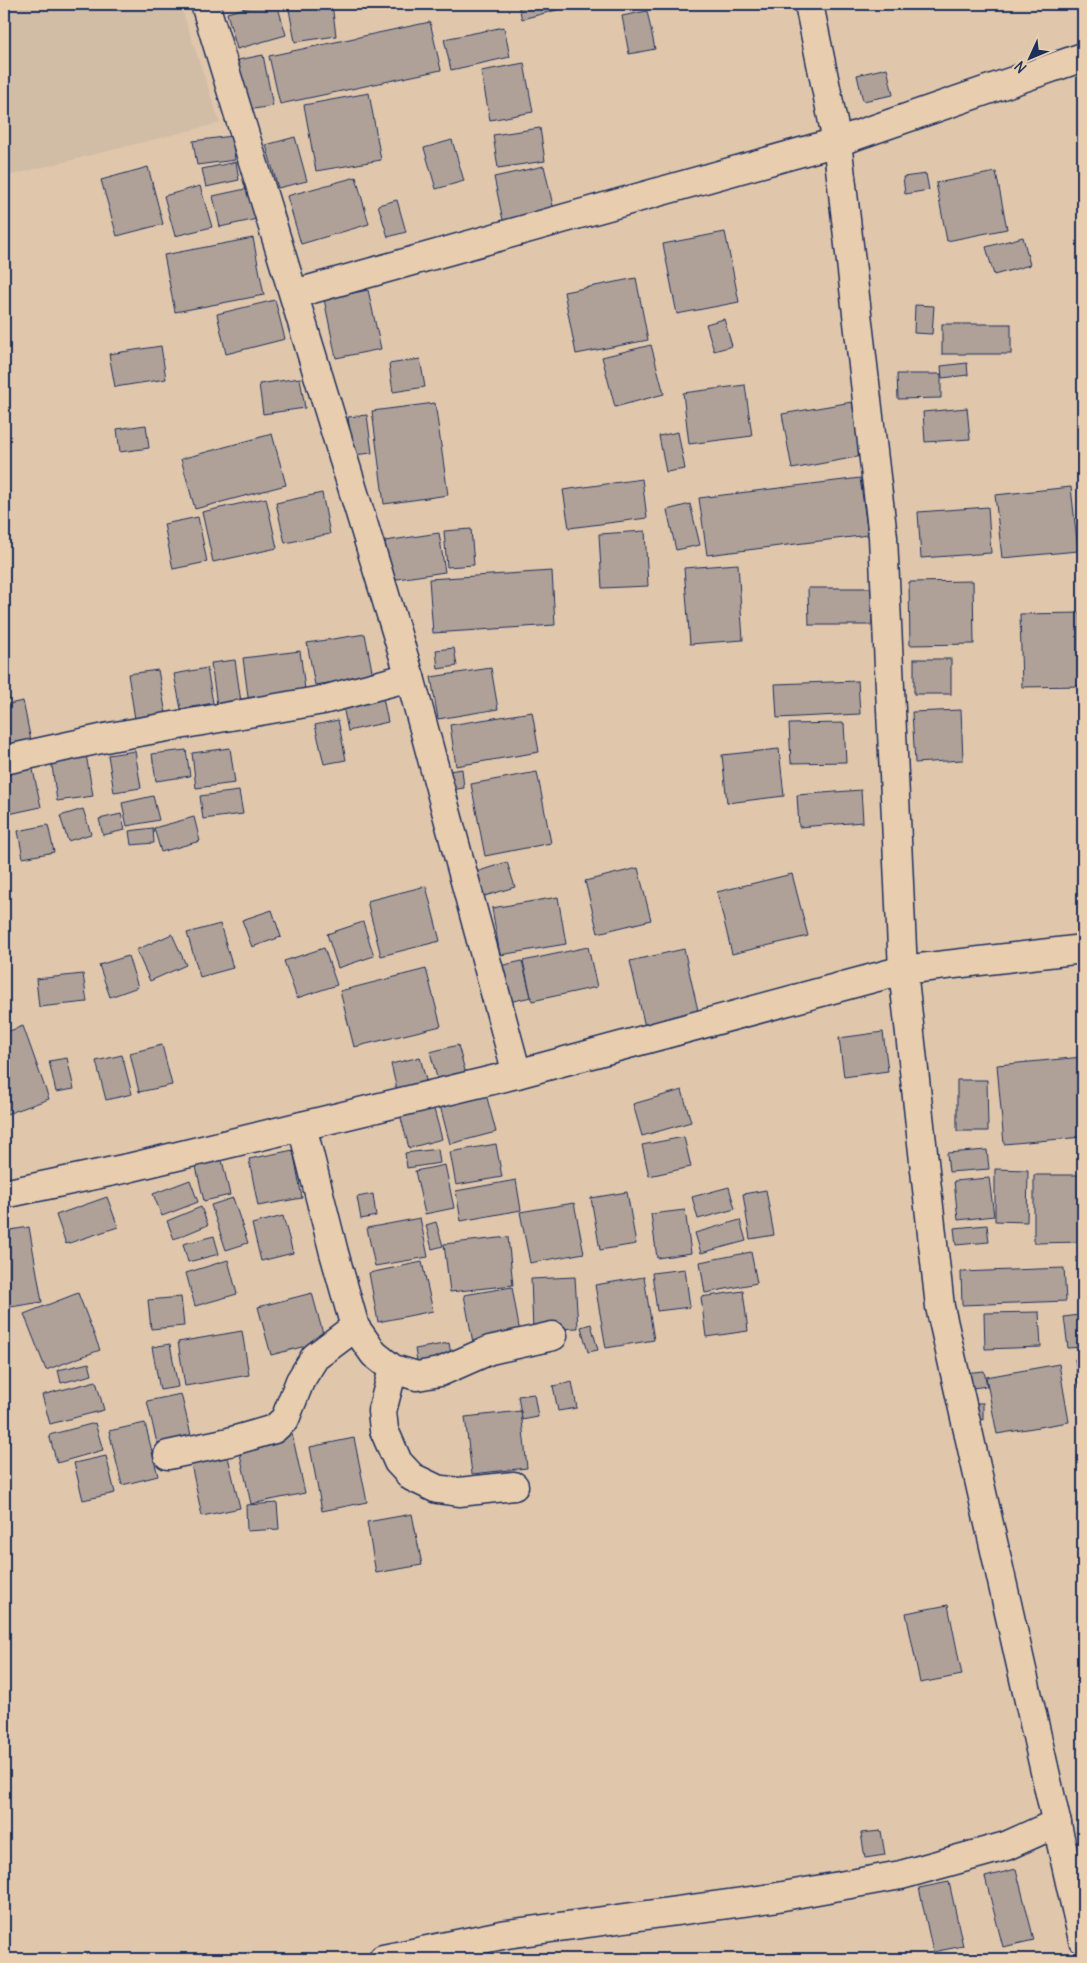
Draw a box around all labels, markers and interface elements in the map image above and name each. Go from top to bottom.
north arrow [1004,32,1054,82]
text: N [1011,57,1030,77]

